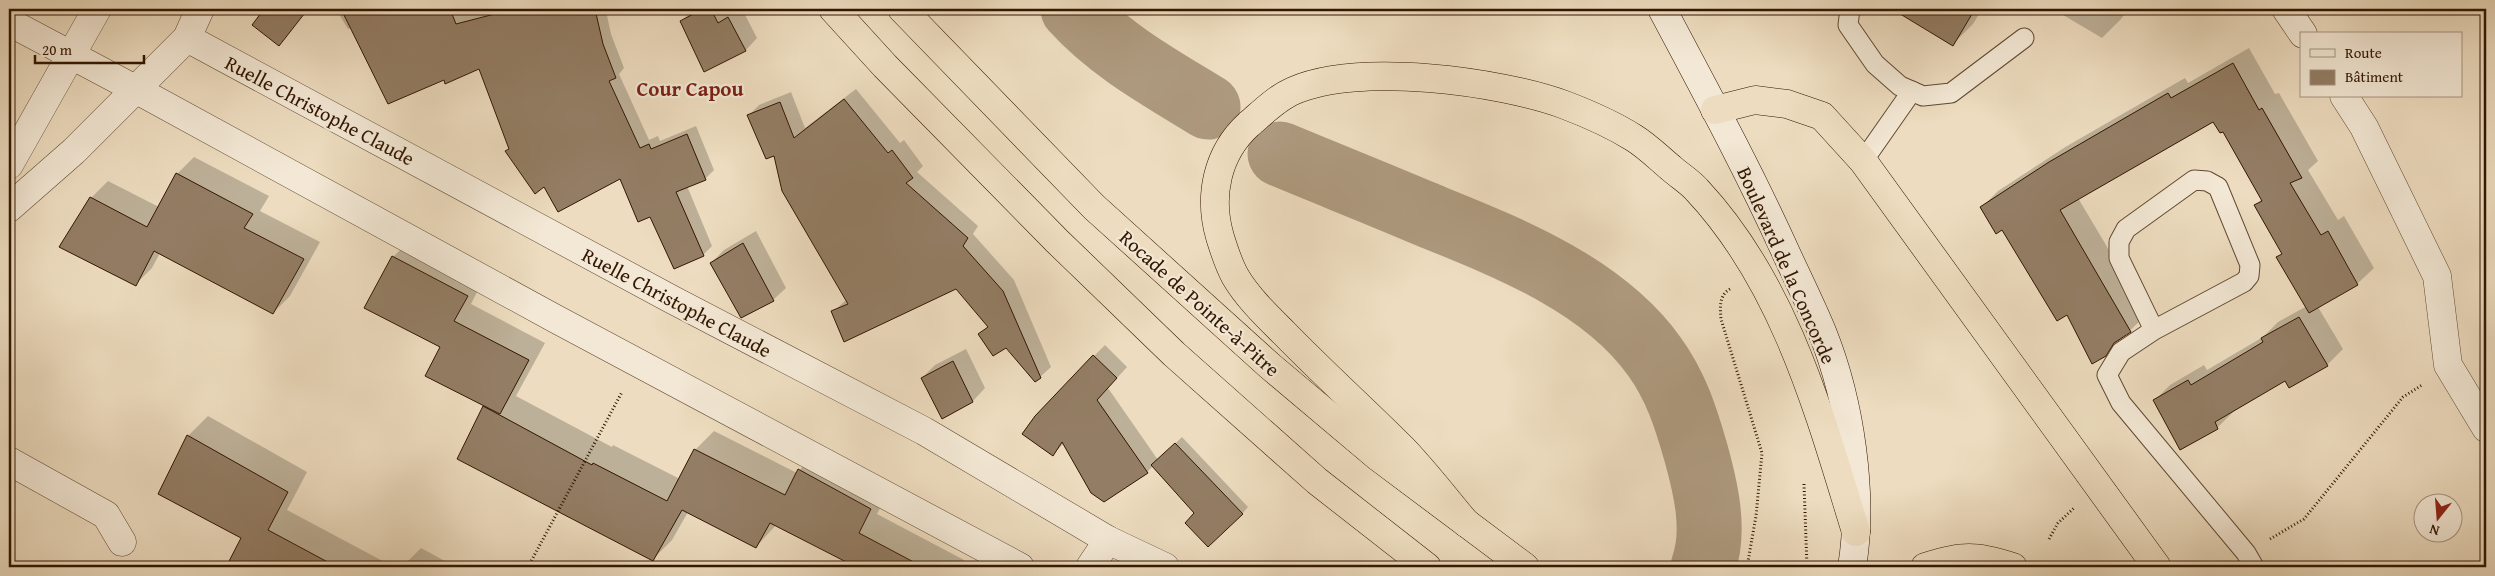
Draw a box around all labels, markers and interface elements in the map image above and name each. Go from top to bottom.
scale bar [35,32,144,64]
legend [2300,32,2462,98]
text: 20 m [42,39,73,60]
text: Route [2345,42,2382,63]
street label: Ruelle Christophe Claude [220,48,420,172]
text: Bâtiment [2345,66,2404,87]
district label: Cour Capou [636,73,744,104]
street label: Boulevard de la Concorde [1730,162,1844,368]
street label: Rocade de Pointe-à-Pitre [1113,223,1287,383]
street label: Ruelle Christophe Claude [577,240,777,364]
north arrow [2412,494,2462,544]
text: N [2426,519,2442,541]

